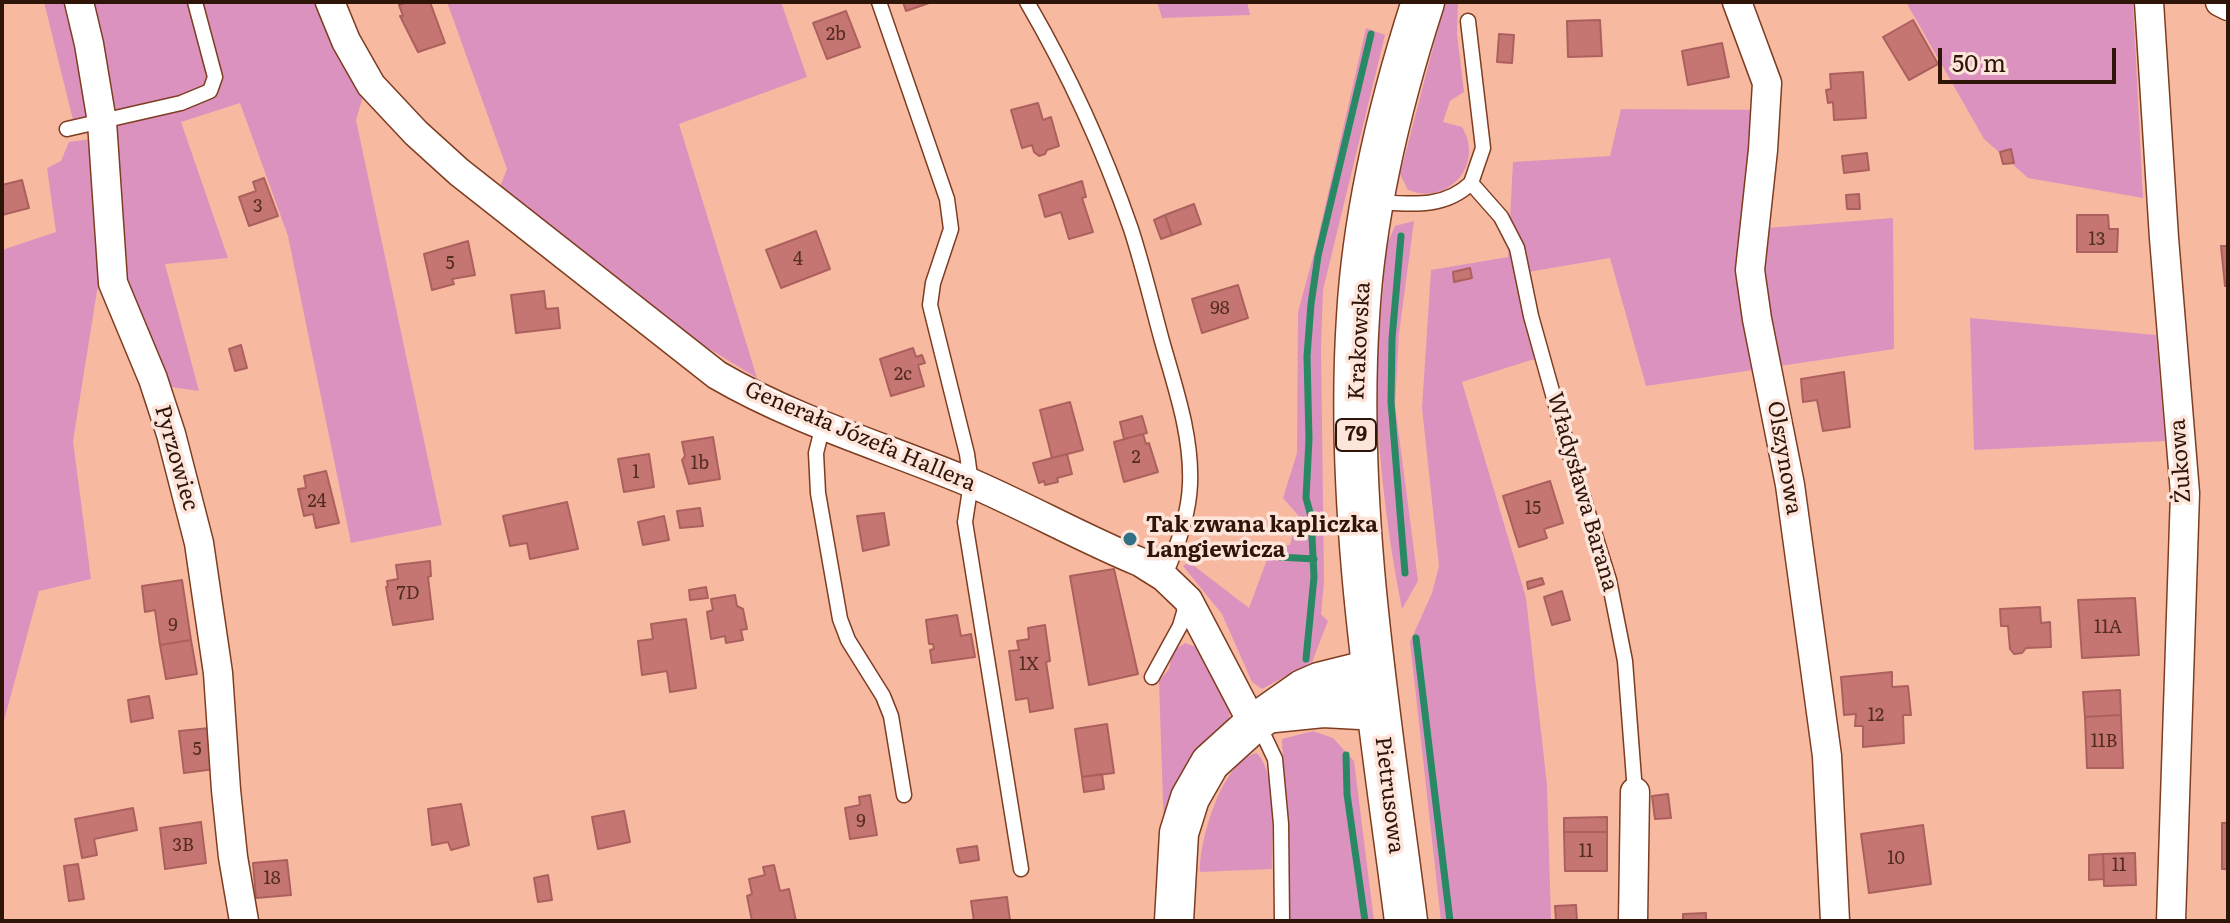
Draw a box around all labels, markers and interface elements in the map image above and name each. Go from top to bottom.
house number: 2b [826,24,846,46]
scale bar [1942,32,2120,82]
text: 50 m [1952,44,2006,79]
house number: 3 [253,196,263,218]
house number: 13 [2088,229,2106,251]
house number: 4 [793,249,803,271]
house number: 5 [445,253,455,275]
street label: Krakowska [1344,281,1376,401]
house number: 98 [1210,298,1230,320]
house number: 2c [894,364,912,386]
street label: Generała Józefa Hallera [741,376,979,498]
street label: Władysława Barana [1541,389,1623,595]
street label: Olszynowa [1761,399,1807,517]
street label: Pyrzowiec [148,402,204,514]
street label: Żukowa [2165,418,2197,504]
road number: 79 [1336,419,1376,451]
house number: 2 [1131,447,1141,469]
house number: 1b [691,453,709,475]
house number: 1 [632,462,640,484]
house number: 24 [307,491,327,513]
house number: 15 [1525,498,1541,520]
place label: Tak zwana kapliczka Langiewicza [1146,513,1378,564]
marker: Tak zwana kapliczka Langiewicza [1121,530,1139,548]
house number: 7D [397,583,419,605]
house number: 9 [168,615,178,637]
house number: 11A [2094,617,2122,639]
house number: 1X [1019,654,1039,676]
house number: 12 [1868,705,1884,727]
house number: 11B [2091,731,2117,753]
street label: Pietrusowa [1369,735,1409,855]
house number: 5 [192,739,202,761]
house number: 9 [856,811,866,833]
house number: 3B [172,835,194,857]
house number: 11 [1579,841,1593,863]
house number: 10 [1887,848,1905,870]
house number: 11 [2112,855,2126,877]
house number: 18 [263,868,281,890]

